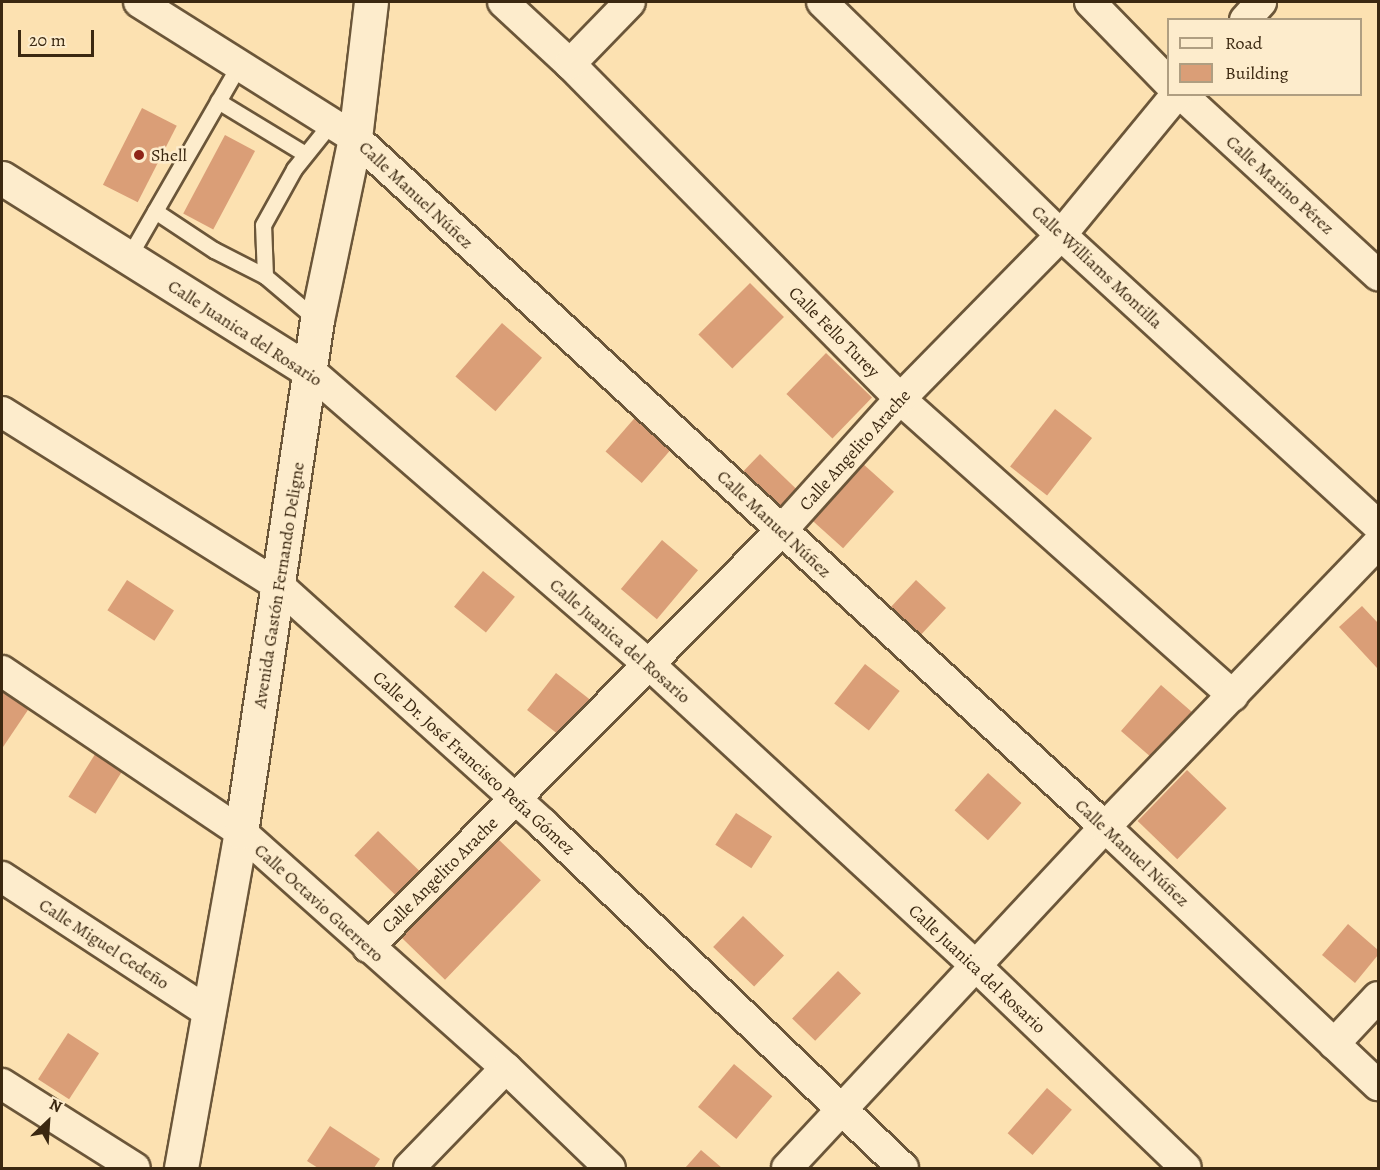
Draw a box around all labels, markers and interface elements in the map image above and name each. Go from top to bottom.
scale bar [21,18,98,56]
legend [1167,18,1362,96]
text: 20 m [29,28,66,52]
text: Road [1225,31,1262,55]
text: Building [1225,61,1289,85]
street label: Calle Marino Pérez [1221,131,1339,239]
street label: Calle Manuel Núñez [354,137,478,253]
place label: Shell [151,144,187,166]
marker: Shell [132,148,146,162]
street label: Calle Williams Montilla [1027,201,1167,333]
street label: Calle Juanica del Rosario [164,275,326,391]
street label: Calle Fello Turey [784,282,884,382]
street label: Calle Angelito Arache [795,385,915,515]
street label: Avenida Gastón Fernando Deligne [249,460,309,710]
street label: Calle Manuel Núñez [712,466,836,582]
street label: Calle Juanica del Rosario [545,574,695,708]
street label: Calle Dr. José Francisco Peña Gómez [368,666,580,860]
street label: Calle Manuel Núñez [1070,795,1194,911]
street label: Calle Angelito Arache [377,812,503,938]
street label: Calle Octavio Guerrero [250,839,388,967]
street label: Calle Miguel Cedeño [35,894,173,994]
street label: Calle Juanica del Rosario [904,900,1050,1038]
north arrow [18,1092,78,1152]
text: N [46,1093,66,1118]

